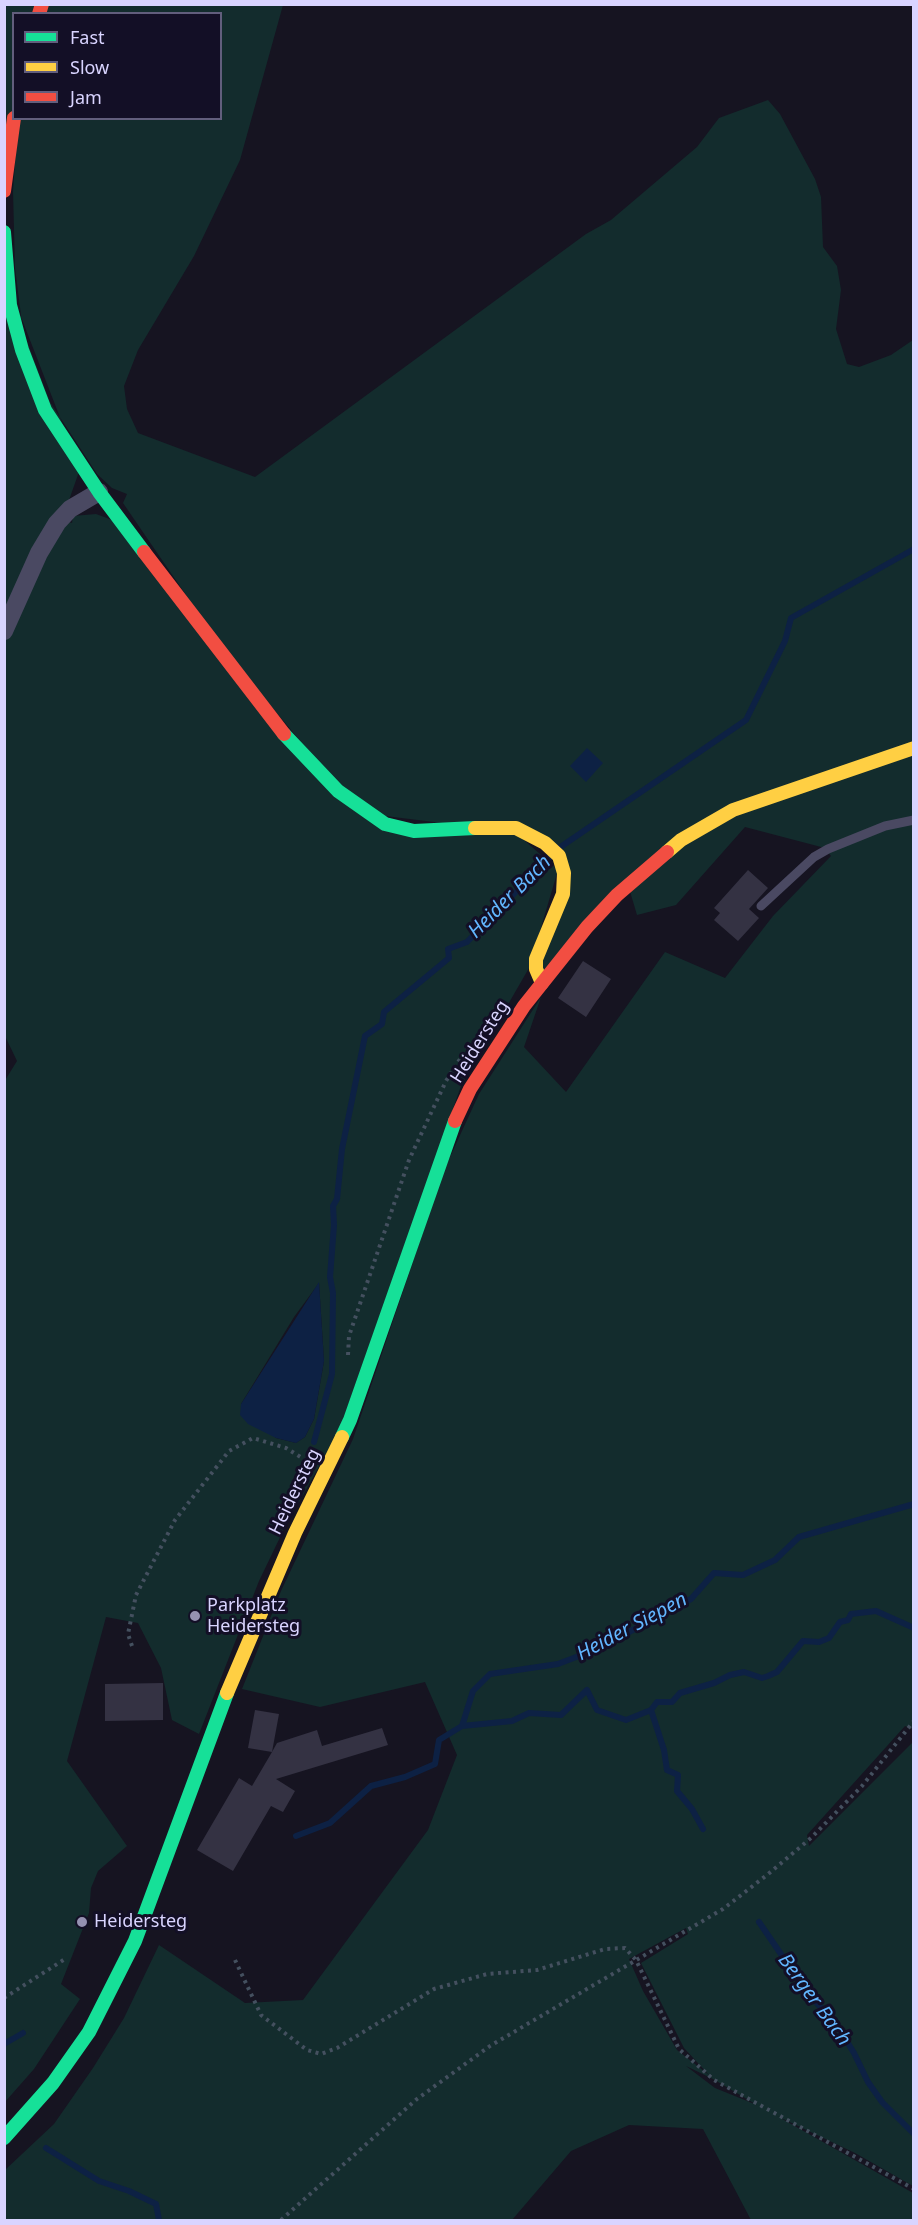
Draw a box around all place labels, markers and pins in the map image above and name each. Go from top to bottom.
place label: Parkplatz Heidersteg [207,1595,300,1638]
marker: Parkplatz Heidersteg [188,1609,202,1623]
place label: Heidersteg [94,1911,187,1933]
marker: Heidersteg [75,1915,89,1929]

